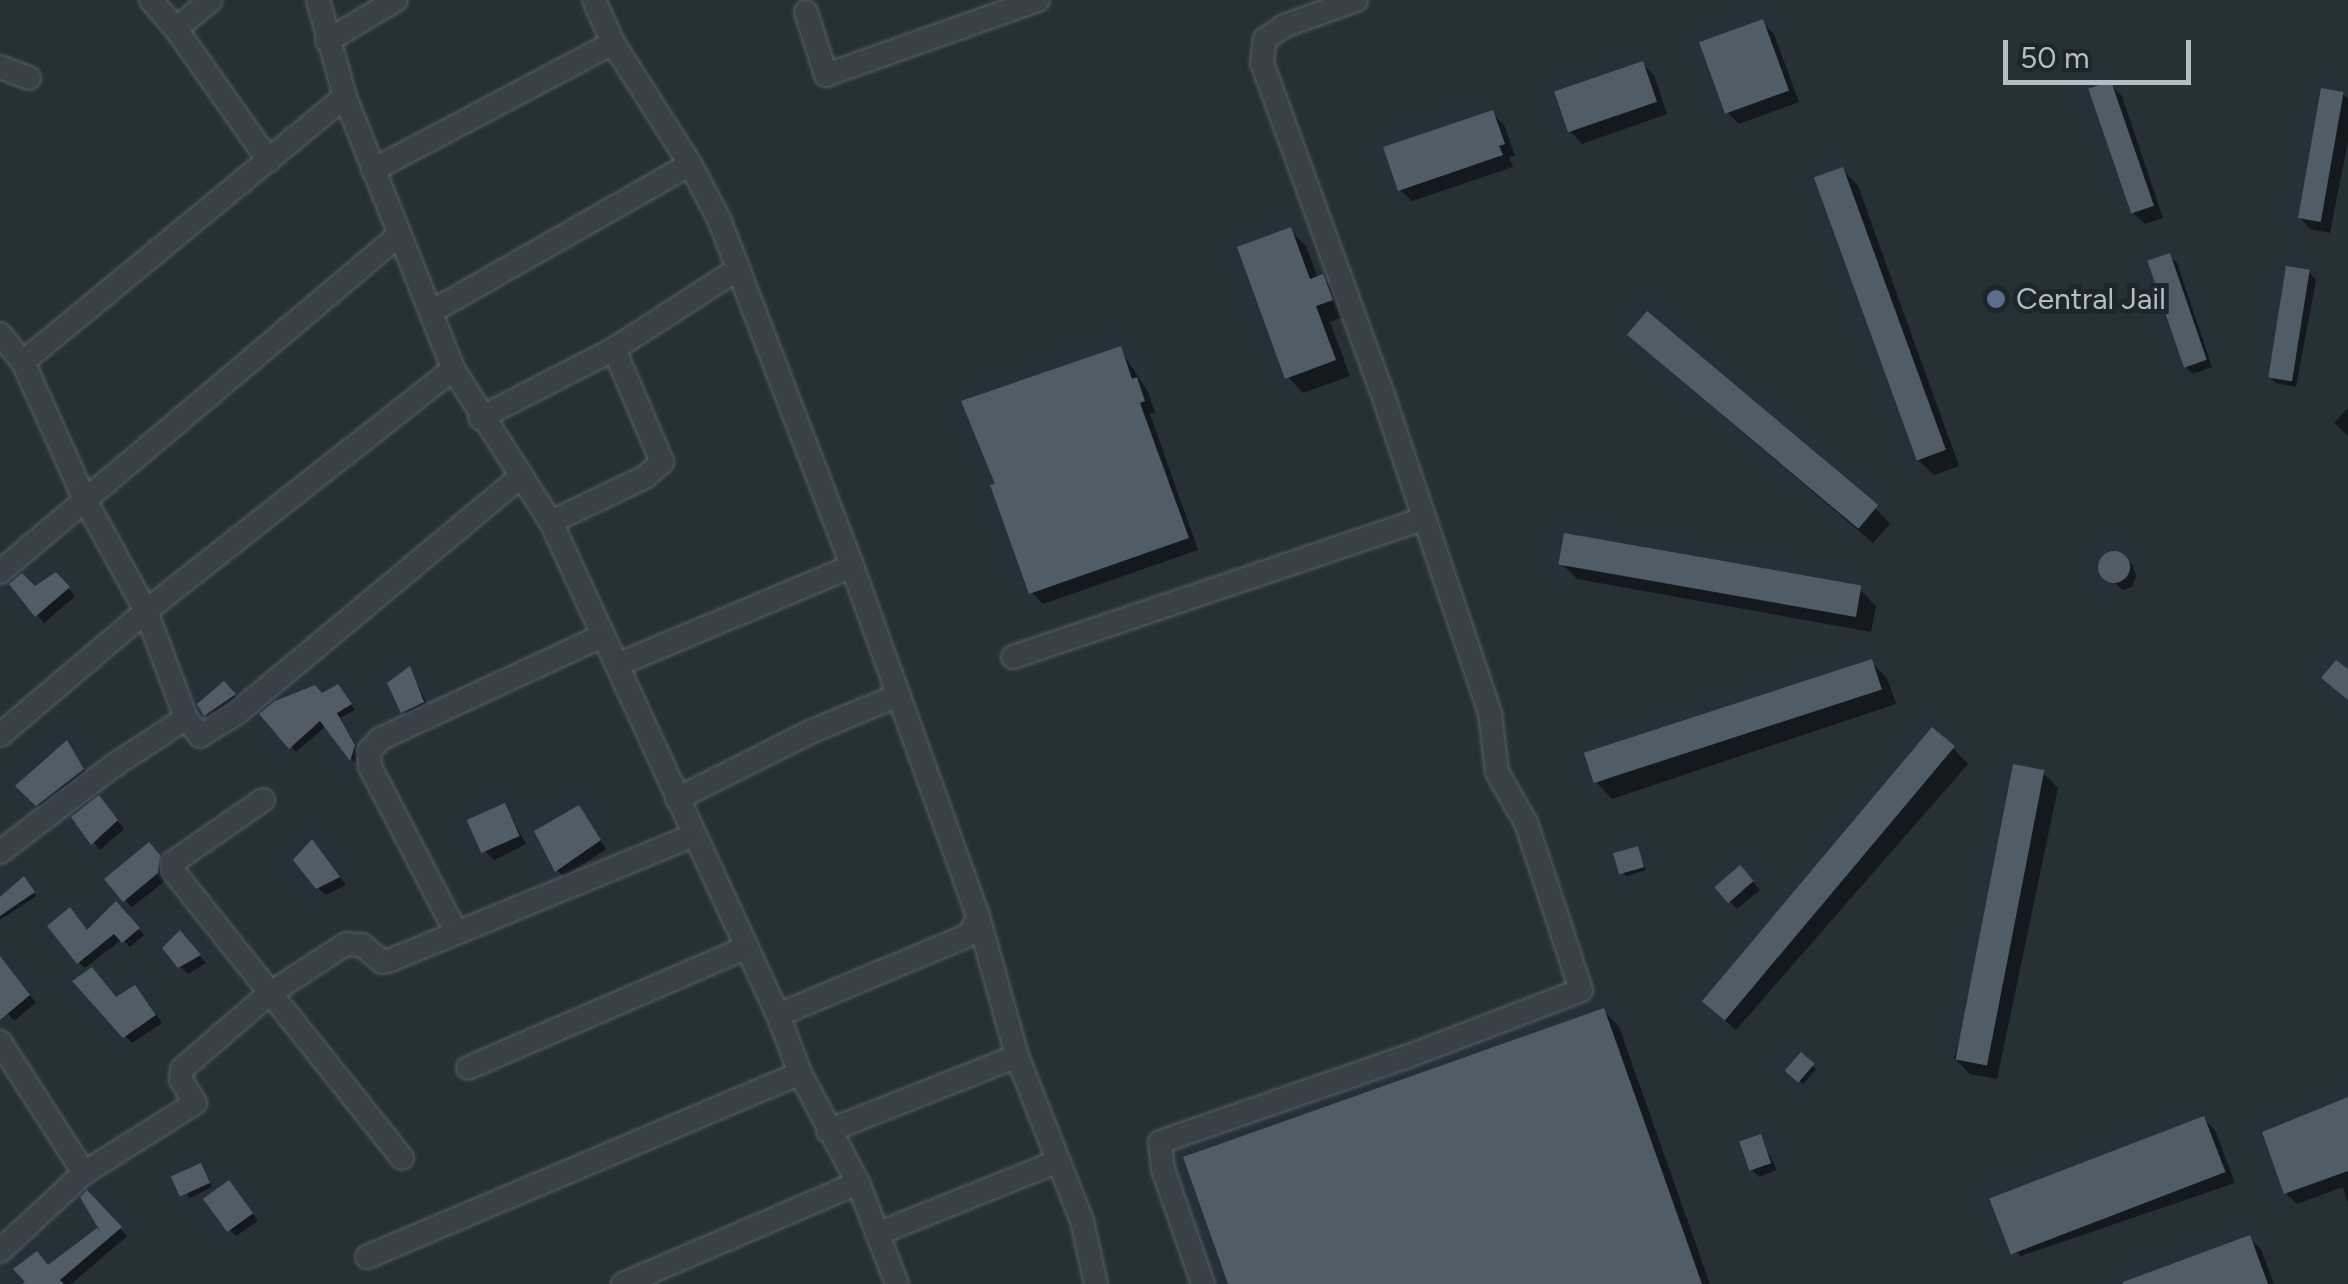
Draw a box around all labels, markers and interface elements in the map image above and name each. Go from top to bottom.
scale bar [2008,20,2196,82]
text: 50 m [2020,39,2089,76]
place label: Central Jail [2016,281,2166,317]
marker: Central Jail [1985,288,2007,310]

